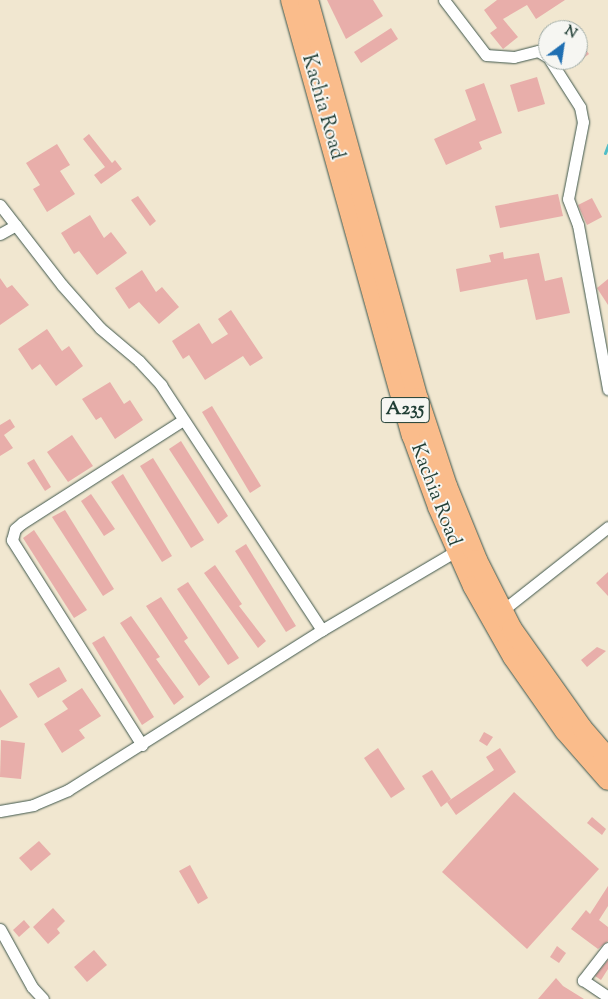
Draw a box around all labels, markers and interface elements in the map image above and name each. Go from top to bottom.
north arrow [538,20,588,70]
text: N [560,22,580,44]
street label: Kachia Road [296,52,348,162]
road number: A235 [380,394,430,426]
street label: Kachia Road [404,440,466,550]

